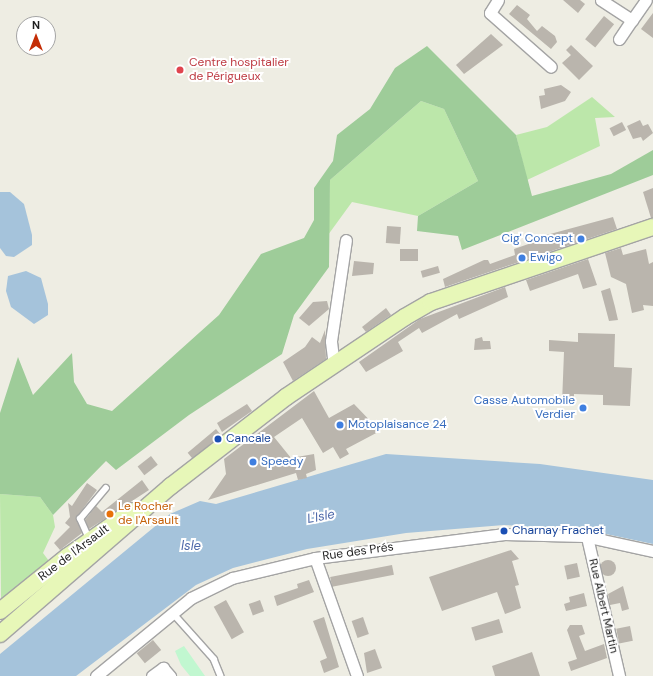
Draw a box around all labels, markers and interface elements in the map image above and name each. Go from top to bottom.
north arrow [16,16,56,56]
text: N [32,18,40,32]
place label: Centre hospitalier de Périgueux [189,56,289,84]
marker: Centre hospitalier de Périgueux [174,64,186,76]
place label: Cig' Concept [501,232,573,246]
marker: Cig' Concept [576,234,586,244]
place label: Ewigo [530,251,562,265]
marker: Ewigo [517,253,527,263]
place label: Casse Automobile Verdier [474,394,575,422]
marker: Casse Automobile Verdier [578,403,588,413]
place label: Motoplaisance 24 [348,418,447,432]
marker: Motoplaisance 24 [335,420,345,430]
place label: Cancale [226,432,271,446]
marker: Cancale [213,434,223,444]
place label: Speedy [261,455,303,469]
marker: Speedy [248,457,258,467]
place label: Le Rocher de l'Arsault [118,500,179,528]
water label: L'Isle [306,507,336,527]
marker: Le Rocher de l'Arsault [105,509,115,519]
street label: Rue de l'Arsault [36,522,112,584]
place label: Charnay Frachet [512,524,604,538]
marker: Charnay Frachet [499,526,509,536]
water label: Isle [181,538,201,554]
street label: Rue des Prés [322,540,394,564]
street label: Rue Albert Martin [585,557,621,655]

